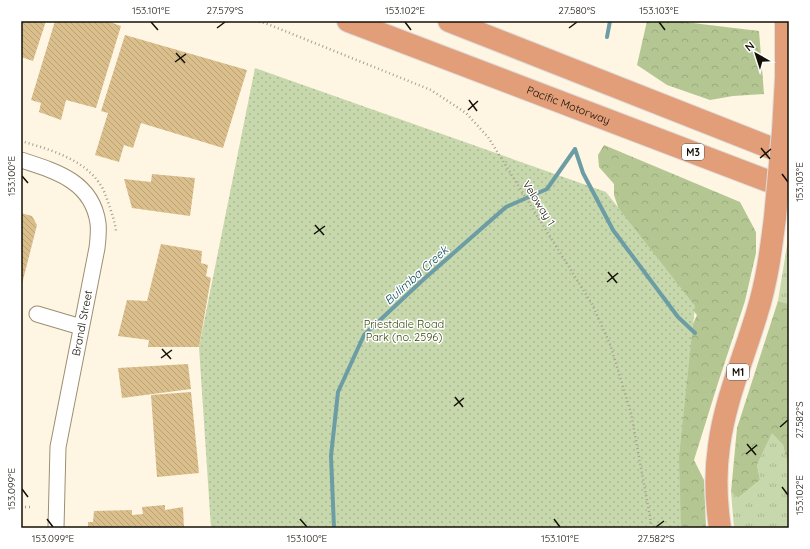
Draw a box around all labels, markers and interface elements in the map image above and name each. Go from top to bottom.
text: 153.101°E [132,4,170,17]
text: 27.579°S [207,4,244,17]
text: 153.102°E [385,4,425,17]
text: 27.580°S [558,4,596,17]
text: 153.103°E [639,4,679,17]
north arrow [736,34,776,74]
text: N [742,38,757,54]
street label: Pacific Motorway [525,83,612,127]
road number: M3 [682,144,704,160]
text: 153.100°E [5,155,18,196]
text: 153.103°E [793,162,806,202]
street label: Veloway 1 [520,178,558,228]
water label: Bulimba Creek [381,241,452,308]
street label: Brandl Street [69,289,95,357]
park label: Priestdale Road Park (no. 2596) [364,317,444,344]
road number: M1 [727,364,749,380]
text: 27.582°S [793,401,806,439]
text: 153.099°E [5,468,18,510]
text: 153.102°E [793,475,806,515]
text: 153.099°E [32,532,74,545]
text: 153.100°E [287,532,328,545]
text: 153.101°E [541,532,579,545]
text: 27.582°S [638,532,675,545]

